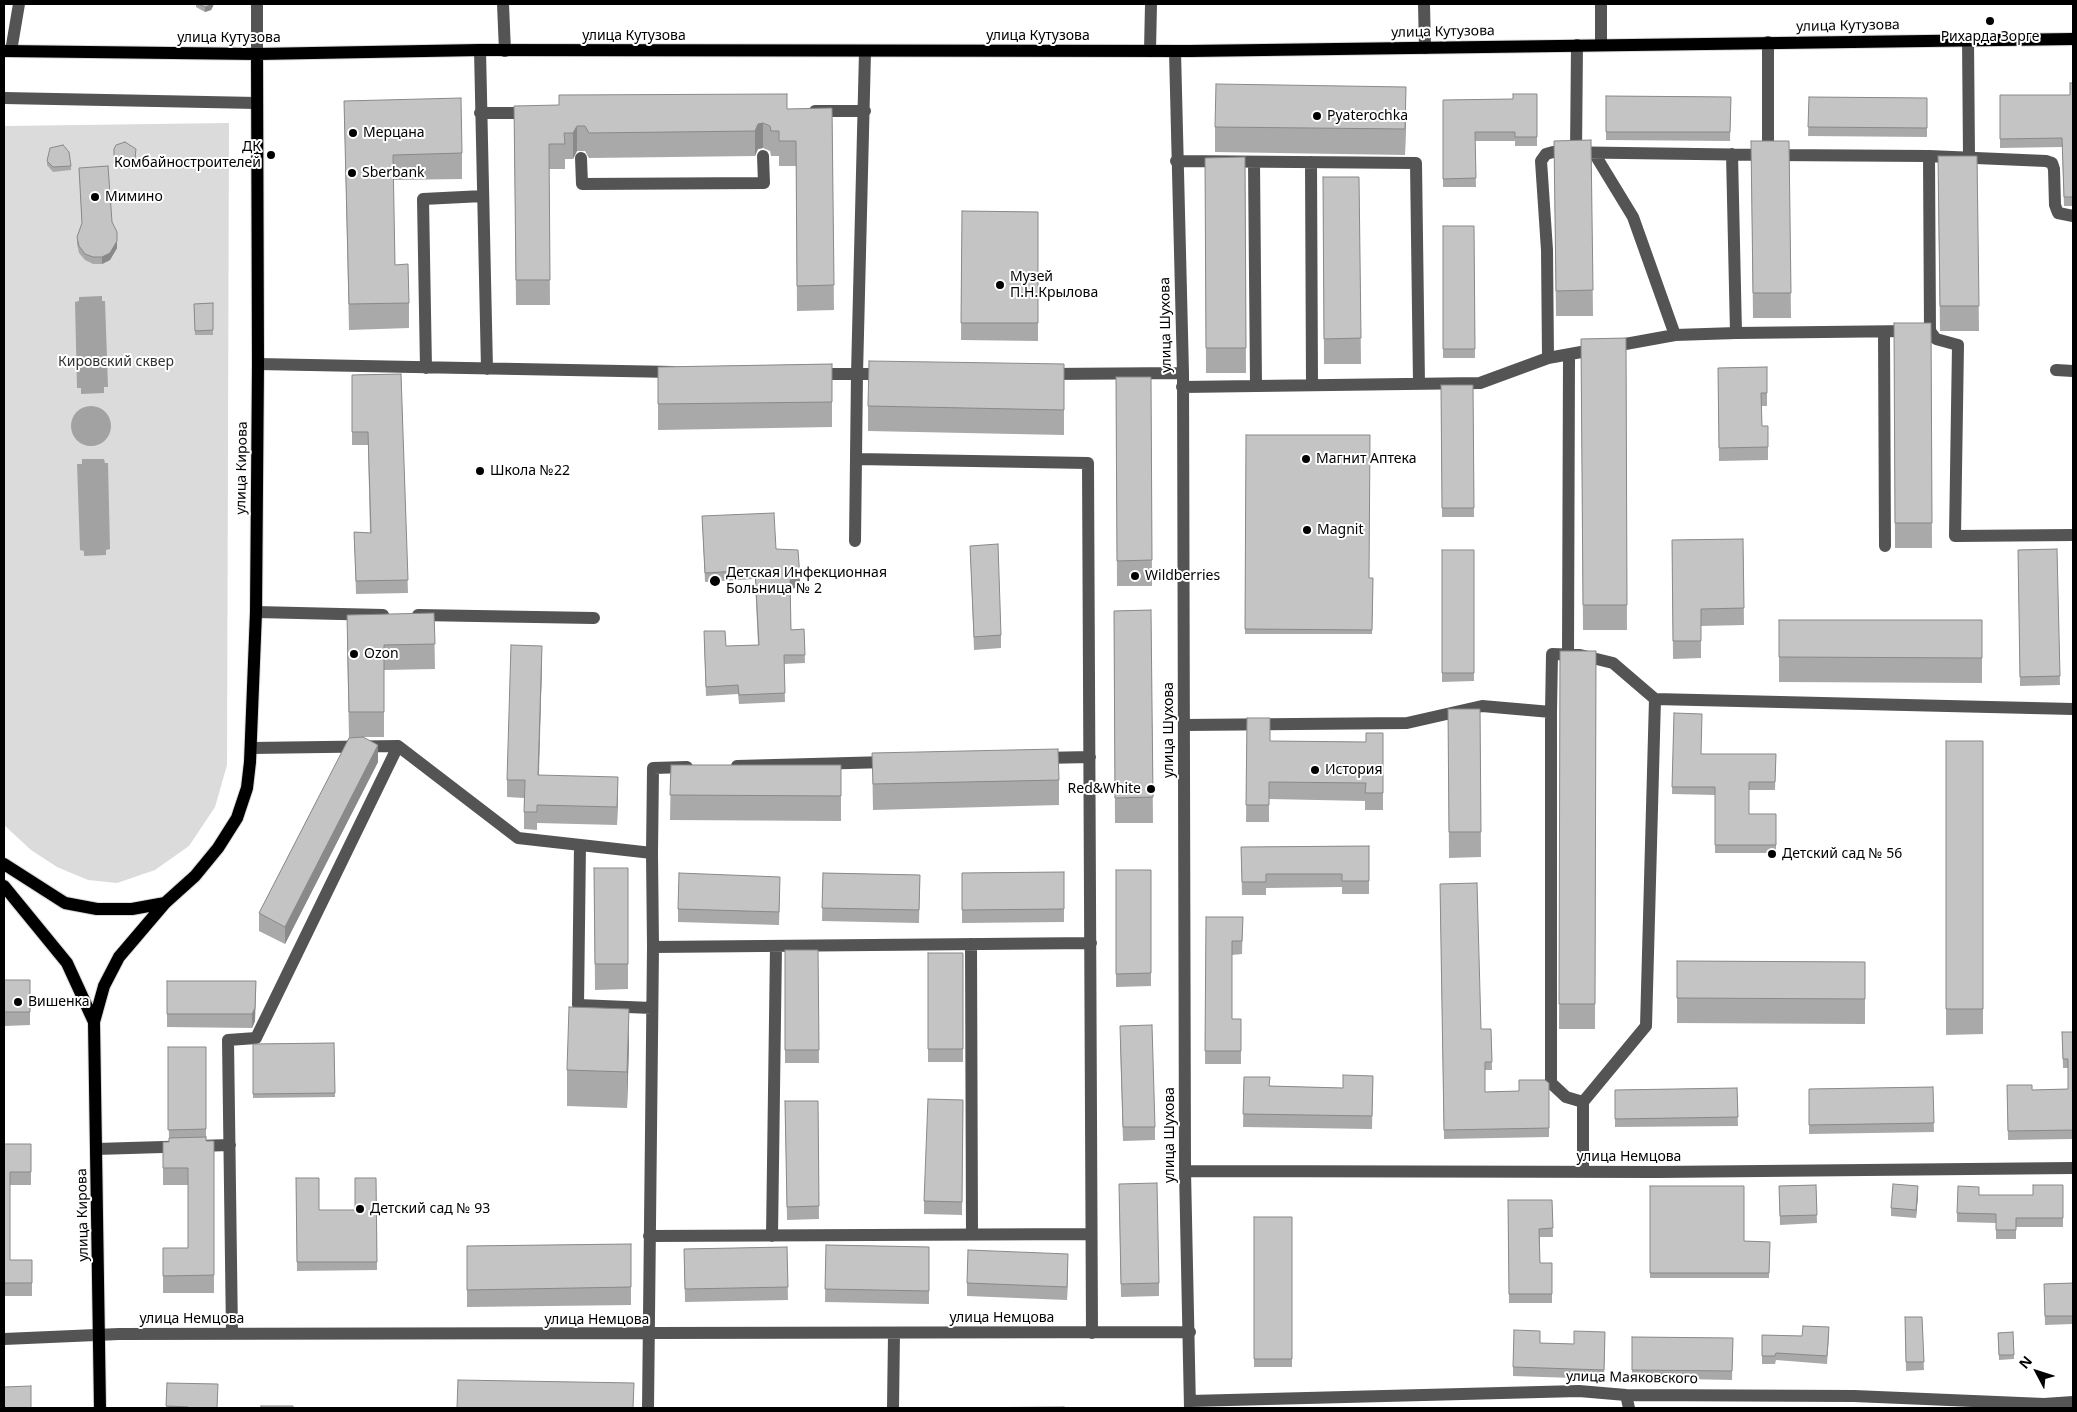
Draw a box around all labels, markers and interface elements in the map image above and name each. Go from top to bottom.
marker: Рихарда Зорге [1984,15,1996,27]
street label: улица Кутузова [1796,17,1900,35]
street label: улица Кутузова [1391,23,1495,41]
street label: улица Кутузова [582,28,686,44]
street label: улица Кутузова [986,28,1090,44]
place label: Рихарда Зорге [1941,29,2039,45]
street label: улица Кутузова [177,30,281,46]
place label: Pyaterochka [1327,108,1408,124]
marker: Pyaterochka [1311,110,1323,122]
place label: Мерцана [363,125,425,141]
marker: Мерцана [347,127,359,139]
place label: ДК Комбайностроителей [114,139,261,172]
marker: ДК Комбайностроителей [265,149,277,161]
place label: Sberbank [362,165,425,181]
marker: Sberbank [346,167,358,179]
place label: Мимино [105,189,163,205]
marker: Мимино [89,191,101,203]
place label: Музей П.Н.Крылова [1010,269,1098,302]
street label: улица Шухова [1157,277,1175,373]
marker: Музей П.Н.Крылова [994,279,1006,291]
park label: Кировский сквер [58,354,174,370]
street label: улица Кирова [233,421,251,515]
place label: Магнит Аптека [1316,451,1416,467]
marker: Магнит Аптека [1300,453,1312,465]
place label: Школа №22 [490,463,570,479]
marker: Школа №22 [474,465,486,477]
place label: Magnit [1317,522,1363,538]
marker: Magnit [1301,524,1313,536]
place label: Детская Инфекционная Больница № 2 [726,565,887,598]
place label: Wildberries [1145,568,1220,584]
marker: Wildberries [1129,570,1141,582]
marker: Детская Инфекционная Больница № 2 [708,574,722,588]
place label: Ozon [364,646,399,662]
marker: Ozon [348,648,360,660]
street label: улица Шухова [1161,682,1177,778]
place label: История [1325,762,1382,778]
marker: История [1309,764,1321,776]
place label: Red&White [1068,781,1141,797]
marker: Red&White [1145,783,1157,795]
place label: Детский сад № 56 [1782,846,1902,862]
marker: Детский сад № 56 [1766,848,1778,860]
place label: Вишенка [28,994,90,1010]
marker: Вишенка [12,996,24,1008]
street label: улица Шухова [1162,1087,1178,1183]
street label: улица Немцова [1577,1149,1681,1165]
street label: улица Кирова [74,1168,92,1262]
place label: Детский сад № 93 [370,1201,490,1217]
marker: Детский сад № 93 [354,1203,366,1215]
street label: улица Немцова [950,1310,1054,1326]
street label: улица Немцова [140,1311,244,1327]
street label: улица Немцова [545,1312,649,1328]
north arrow [2012,1347,2062,1397]
text: N [2014,1352,2036,1373]
street label: улица Маяковского [1566,1368,1698,1388]

